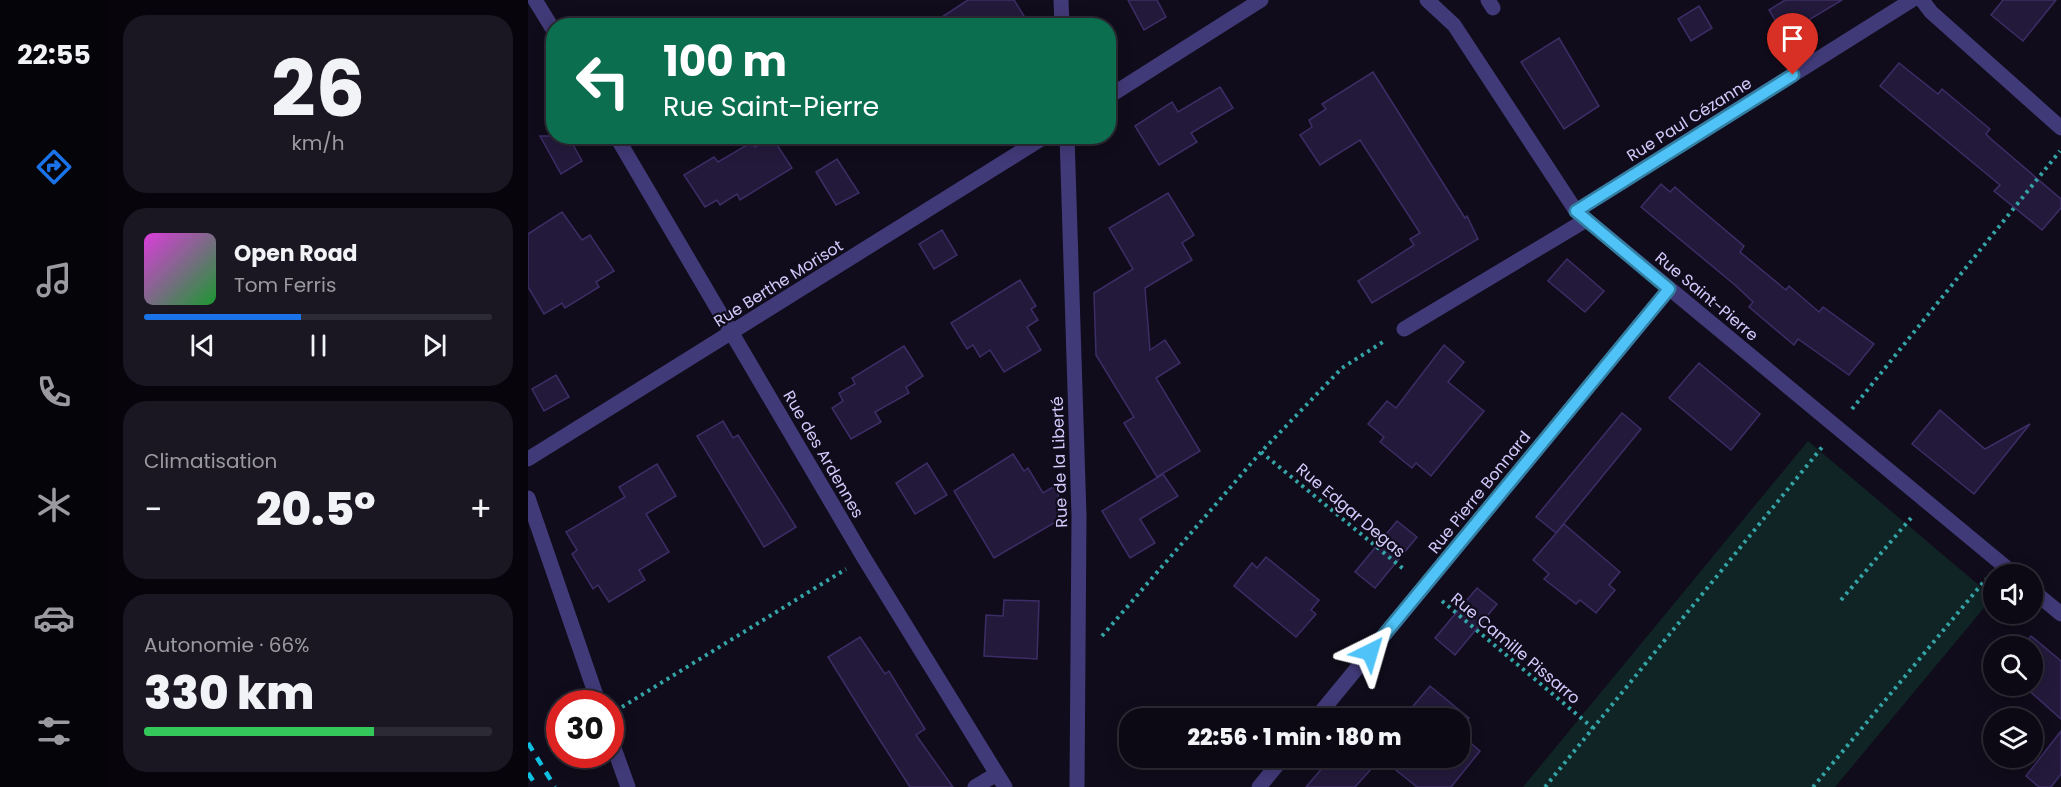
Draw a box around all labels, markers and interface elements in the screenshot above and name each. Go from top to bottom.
pin [1767,13,1818,75]
icon: arrive [1776,22,1809,55]
text: 100 m [663,32,787,91]
text: 26 [271,34,365,143]
text: 22:55 [17,36,91,73]
icon: left [564,42,642,120]
street label: Rue Paul Cézanne [1622,72,1756,167]
text: Rue Saint-Pierre [663,88,879,125]
text: km/h [291,129,345,157]
icon: directions [33,146,75,188]
street label: Rue Berthe Morisot [709,234,847,333]
text: Open Road [234,238,358,269]
street label: Rue Saint-Pierre [1650,246,1763,346]
icon: music [33,259,75,301]
text: Tom Ferris [234,271,336,299]
icon: previous [186,329,219,362]
icon: pause [302,329,335,362]
icon: next [418,329,451,362]
icon: phone [33,371,75,413]
street label: Rue des Ardennes [778,386,869,522]
street label: Rue de la Liberté [1046,396,1073,528]
street label: Rue Pierre Bonnard [1423,426,1536,558]
text: Climatisation [144,447,277,475]
street label: Rue Edgar Degas [1291,458,1410,563]
text: 20.5° [256,478,376,541]
icon: climate [33,484,75,526]
text: − [144,486,162,533]
text: + [469,486,492,533]
map controls [1983,564,2043,768]
button: sound [1983,564,2043,624]
street label: Rue Camille Pissarro [1446,587,1585,709]
icon: car [33,597,75,639]
position arrow [1338,620,1402,684]
text: Autonomie · 66% [144,631,309,659]
button: search [1983,636,2043,696]
text: 330 km [144,662,314,725]
speed limit sign: 30 [546,690,624,768]
button: layers [1983,708,2043,768]
icon: filters [33,710,75,752]
text: 22:56 · 1 min · 180 m [1187,722,1402,753]

